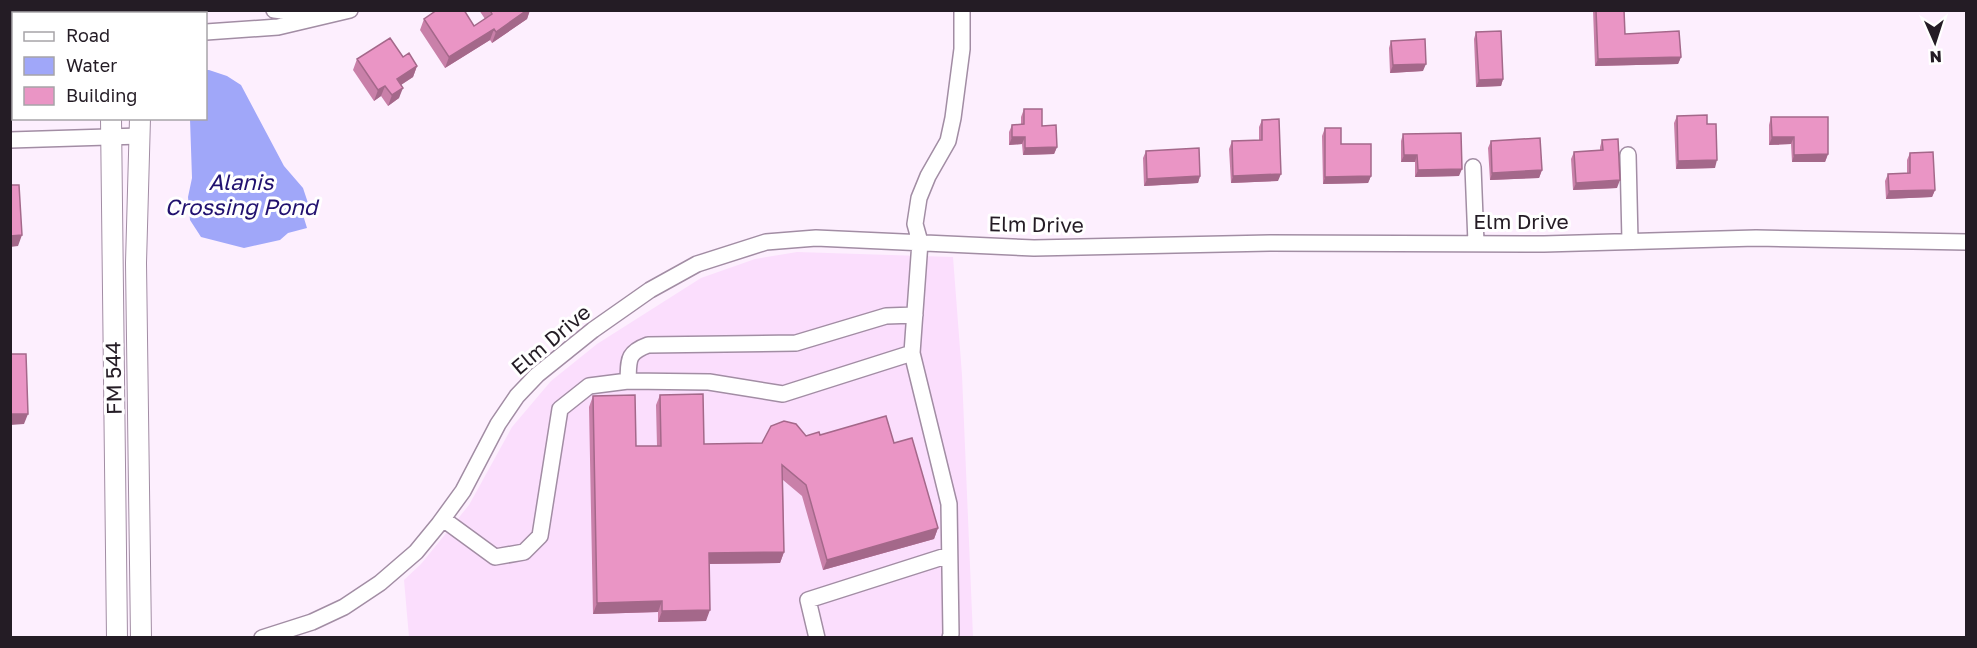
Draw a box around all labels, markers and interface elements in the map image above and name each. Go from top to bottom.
legend [12,12,207,120]
north arrow [1905,12,1965,72]
text: Road [66,24,110,46]
text: N [1929,47,1942,67]
text: Water [66,54,117,76]
text: Building [66,84,137,106]
water label: Alanis Crossing Pond [165,168,320,220]
street label: Elm Drive [1473,208,1569,234]
street label: Elm Drive [988,210,1084,238]
street label: Elm Drive [505,299,595,380]
street label: FM 544 [99,341,127,415]

